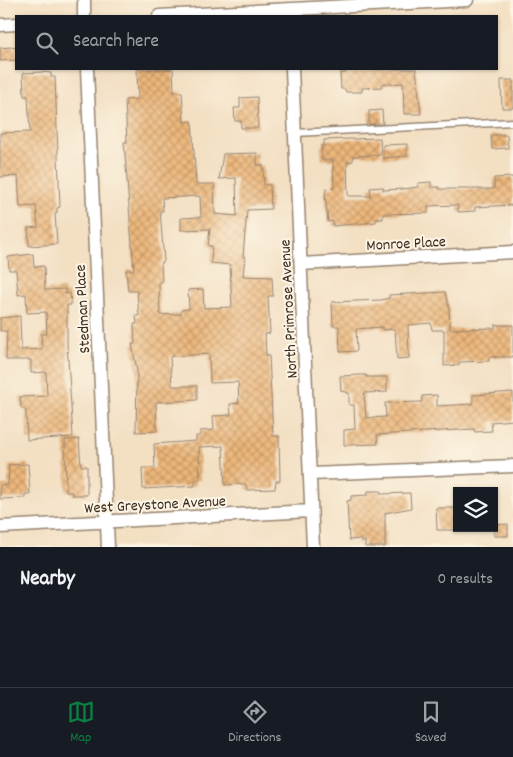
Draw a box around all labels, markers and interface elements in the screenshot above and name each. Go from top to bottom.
search box [15,15,498,70]
icon: search [33,29,61,57]
text: Search here [73,29,159,56]
street label: Monroe Place [366,231,447,258]
street label: North Primrose Avenue [274,239,305,379]
street label: Stedman Place [70,264,97,354]
map controls [453,487,498,532]
button: layers [453,487,498,532]
street label: West Greystone Avenue [84,490,226,521]
text: Nearby [20,565,75,595]
text: 0 results [438,568,493,591]
tab: Map [67,698,95,748]
tab: Directions [228,698,281,748]
tab: Saved [415,698,446,748]

